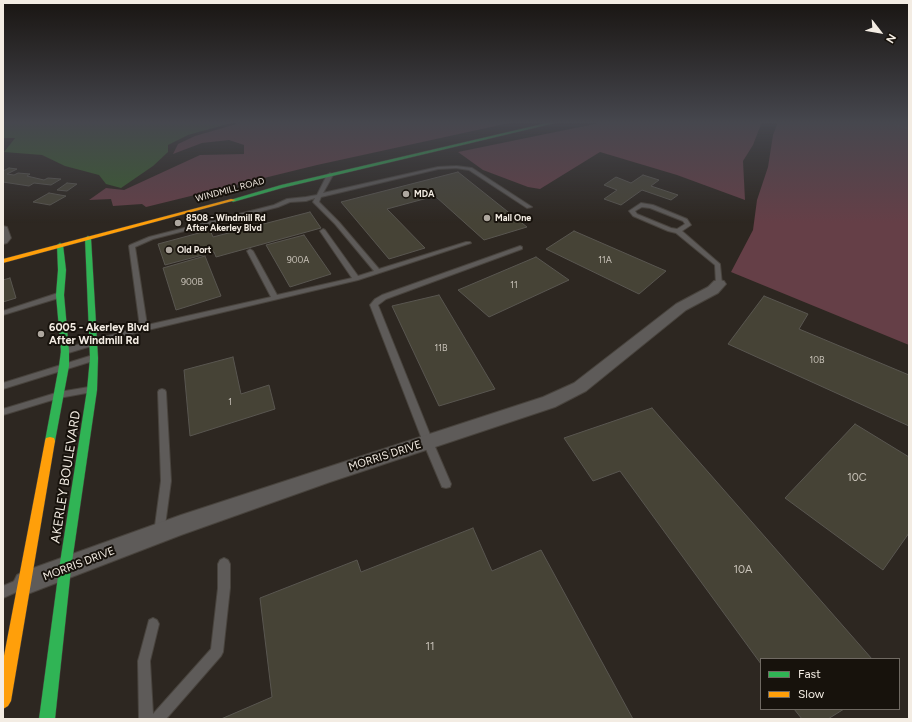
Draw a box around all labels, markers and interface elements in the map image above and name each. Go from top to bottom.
north arrow [860,12,900,52]
text: N [883,31,898,45]
street label: WINDMILL ROAD [194,176,266,204]
marker: MDA [401,189,411,199]
place label: MDA [414,189,434,199]
place label: 8508 - Windmill Rd After Akerley Blvd [186,213,266,234]
marker: Mall One [482,213,492,223]
place label: Mall One [495,213,531,223]
marker: 8508 - Windmill Rd After Akerley Blvd [173,218,183,228]
marker: Old Port [164,245,174,255]
place label: Old Port [177,245,211,255]
house number: 900A [287,255,309,265]
house number: 11A [598,255,612,265]
house number: 900B [181,277,203,287]
house number: 11 [510,280,518,290]
place label: 6005 - Akerley Blvd After Windmill Rd [49,321,149,347]
marker: 6005 - Akerley Blvd After Windmill Rd [36,329,46,339]
house number: 11B [435,343,447,353]
house number: 10B [810,355,824,365]
house number: 1 [228,397,232,407]
street label: AKERLEY BOULEVARD [48,410,84,544]
street label: MORRIS DRIVE [347,438,423,474]
house number: 10C [847,471,867,485]
street label: MORRIS DRIVE [41,544,117,584]
house number: 10A [733,563,753,577]
house number: 11 [425,640,435,654]
legend [760,658,900,710]
text: Fast [798,667,821,681]
text: Slow [798,687,824,701]

